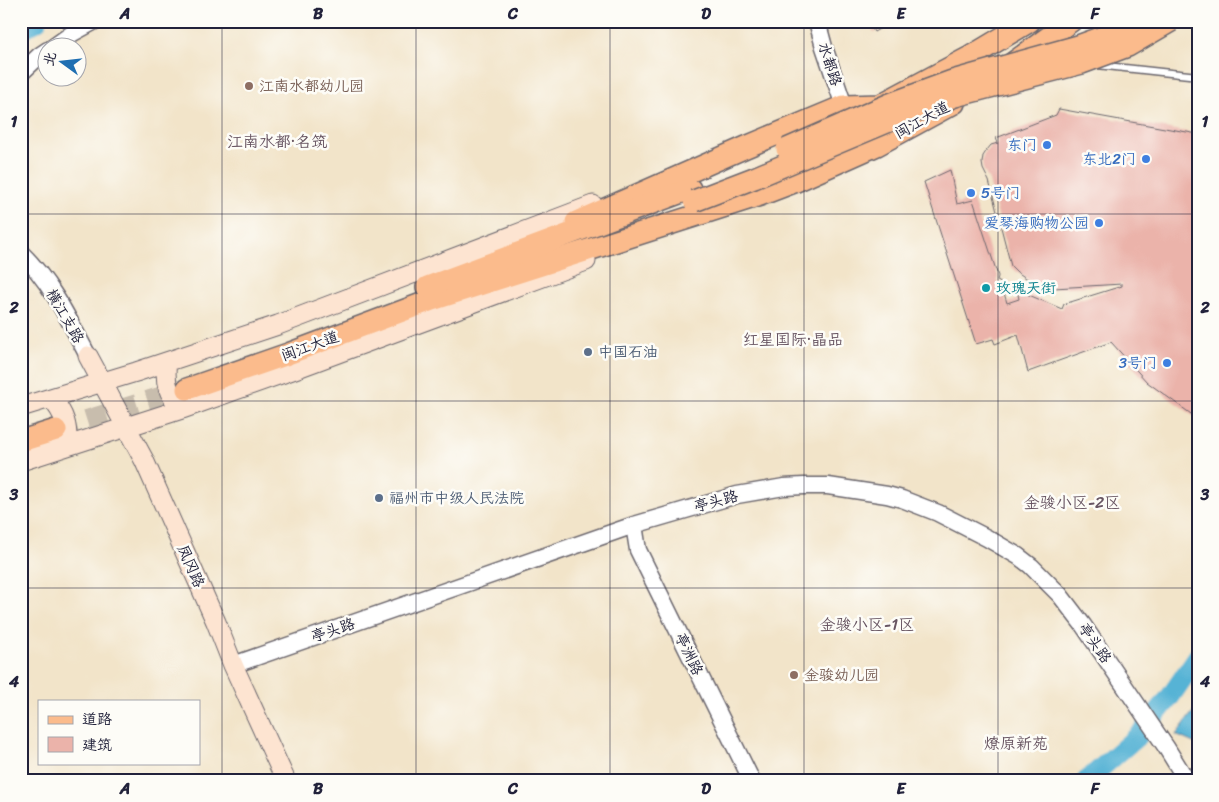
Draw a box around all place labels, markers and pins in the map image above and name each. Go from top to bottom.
place label: 江南水都幼儿园 [259,73,364,99]
marker: 江南水都幼儿园 [243,80,255,92]
place label: 东门 [1007,132,1037,158]
marker: 东门 [1041,139,1053,151]
place label: 东北2门 [1082,146,1136,172]
marker: 东北2门 [1140,153,1152,165]
place label: 5号门 [981,180,1020,206]
marker: 5号门 [965,187,977,199]
place label: 爱琴海购物公园 [984,210,1089,236]
marker: 爱琴海购物公园 [1093,217,1105,229]
place label: 玫瑰天街 [996,275,1056,301]
marker: 玫瑰天街 [980,282,992,294]
place label: 中国石油 [598,339,658,365]
marker: 中国石油 [582,346,594,358]
place label: 3号门 [1119,350,1157,376]
marker: 3号门 [1161,357,1173,369]
place label: 福州市中级人民法院 [389,485,524,511]
marker: 福州市中级人民法院 [373,492,385,504]
place label: 金骏幼儿园 [804,662,879,688]
marker: 金骏幼儿园 [788,669,800,681]

